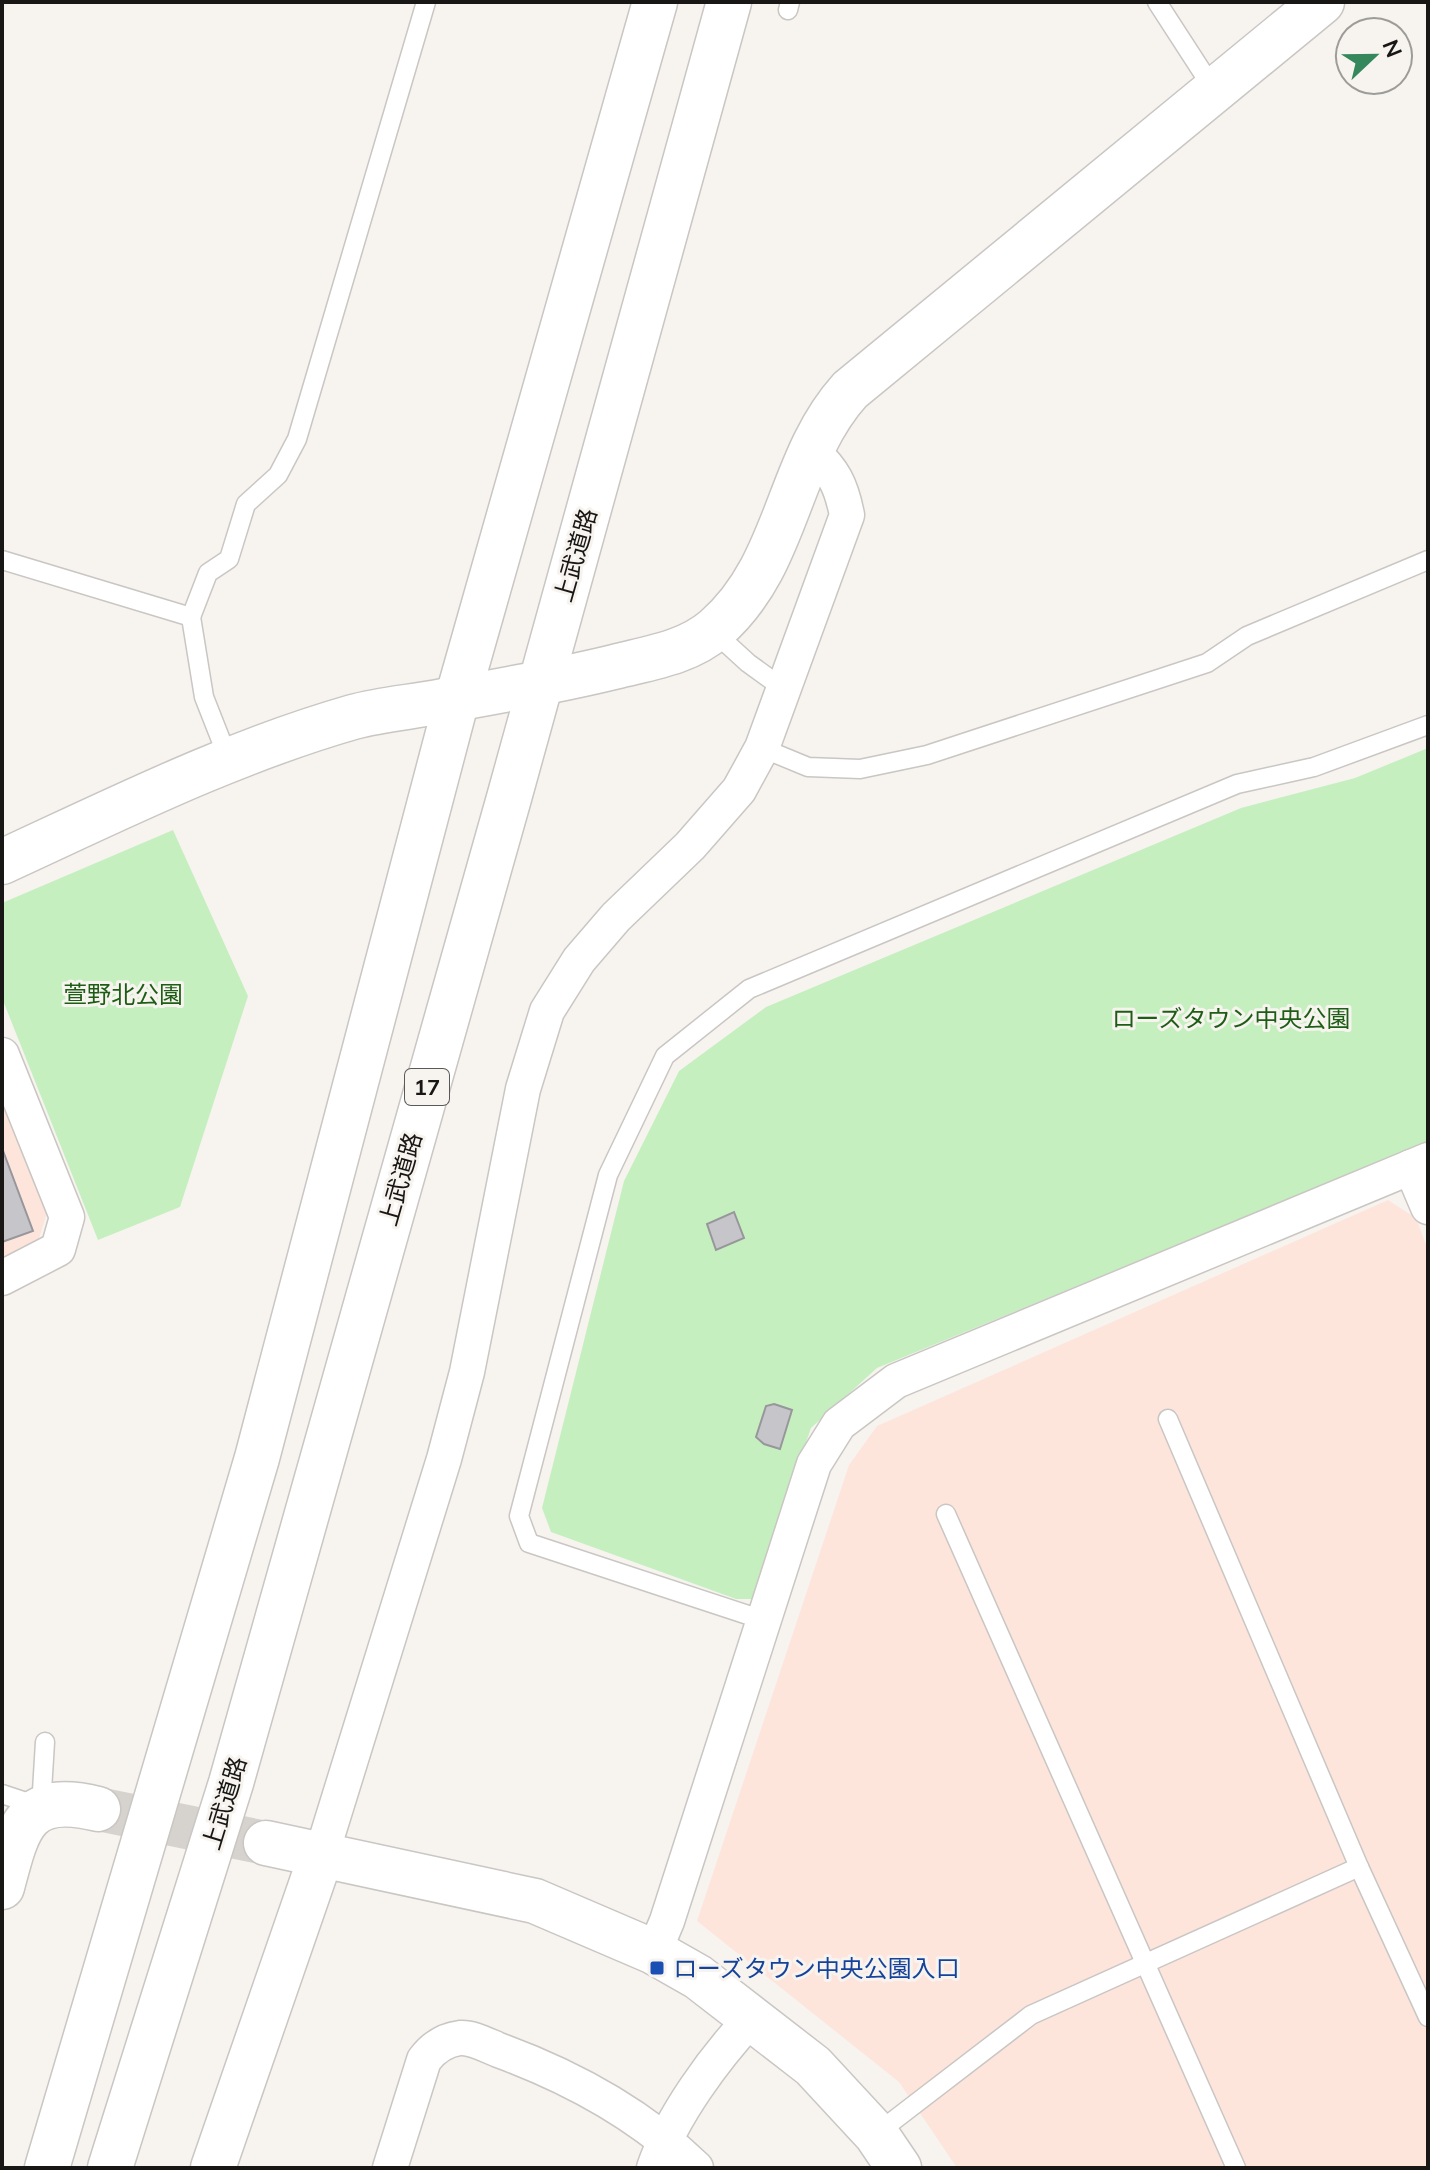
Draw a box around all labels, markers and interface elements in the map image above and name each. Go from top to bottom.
north arrow [1334,16,1414,96]
text: N [1376,36,1409,61]
street label: 上武道路 [547,505,603,605]
park label: 萱野北公園 [63,979,183,1009]
park label: ローズタウン中央公園 [1112,1003,1350,1033]
road number: 17 [405,1069,449,1105]
street label: 上武道路 [372,1129,428,1229]
street label: 上武道路 [196,1753,252,1853]
place label: ローズタウン中央公園入口 [673,1953,960,1983]
marker: ローズタウン中央公園入口 [648,1959,666,1977]

